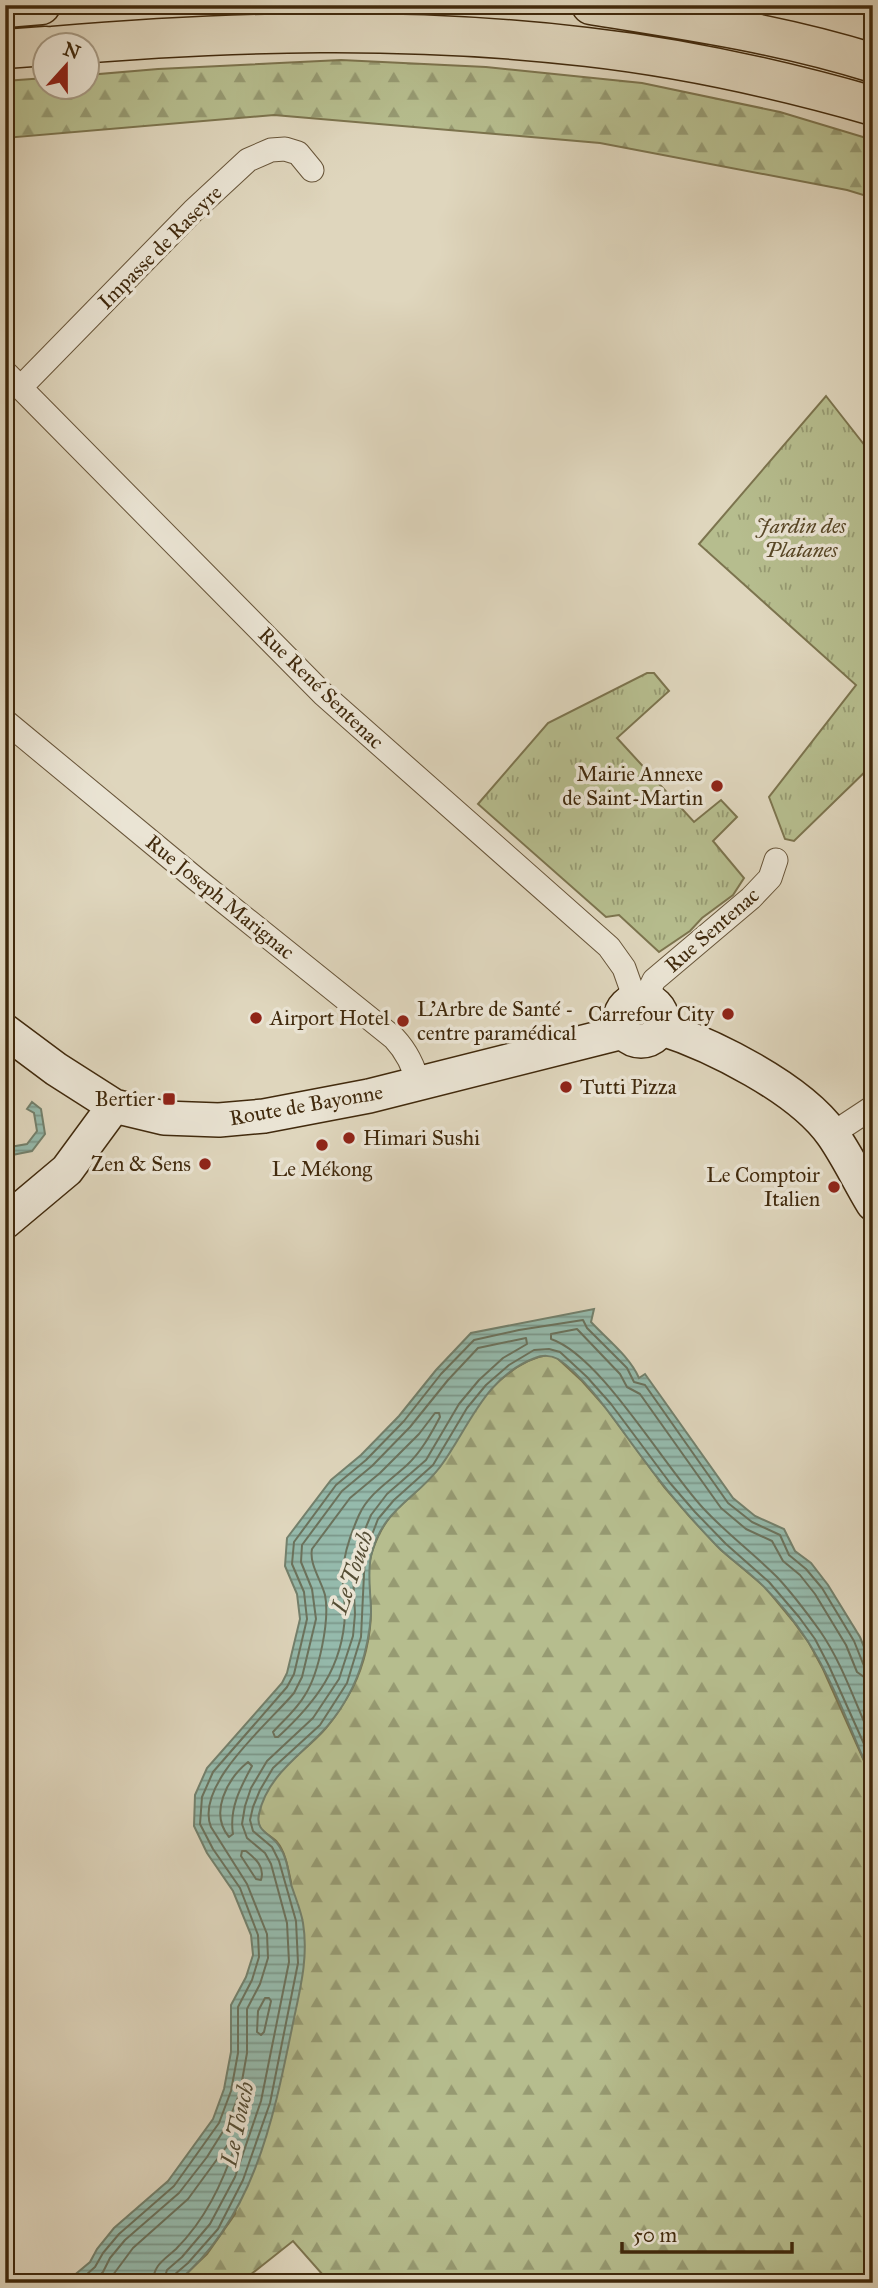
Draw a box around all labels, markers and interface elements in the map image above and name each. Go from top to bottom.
north arrow [32,32,102,102]
text: N [60,37,84,64]
street label: Impasse de Raseyre [93,179,228,314]
park label: Jardin des Platanes [755,513,847,563]
street label: Rue René Sentenac [253,622,389,755]
place label: Mairie Annexe de Saint-Martin [562,761,703,811]
marker: Mairie Annexe de Saint-Martin [709,778,725,794]
street label: Rue Joseph Marignac [140,829,300,965]
street label: Rue Sentenac [660,882,765,978]
place label: L'Arbre de Santé - centre paramédical [417,996,577,1046]
place label: Carrefour City [588,1001,715,1027]
place label: Airport Hotel [269,1005,390,1031]
marker: Carrefour City [720,1006,736,1022]
marker: Airport Hotel [248,1010,264,1026]
marker: L'Arbre de Santé - centre paramédical [395,1013,411,1029]
place label: Tutti Pizza [580,1074,677,1100]
street label: Route de Bayonne [227,1079,385,1131]
marker: Tutti Pizza [558,1079,574,1095]
place label: Bertier [95,1086,155,1112]
marker: Bertier [161,1091,177,1107]
place label: Himari Sushi [363,1125,480,1151]
marker: Himari Sushi [341,1130,357,1146]
marker: Le Mékong [314,1137,330,1153]
place label: Zen & Sens [91,1151,191,1177]
marker: Zen & Sens [197,1156,213,1172]
place label: Le Mékong [272,1156,372,1182]
place label: Le Comptoir Italien [706,1162,820,1212]
marker: Le Comptoir Italien [826,1179,842,1195]
water label: Le Touch [325,1527,379,1618]
water label: Le Touch [214,2079,260,2170]
scale bar [622,2211,792,2255]
text: 50 m [633,2222,678,2248]

